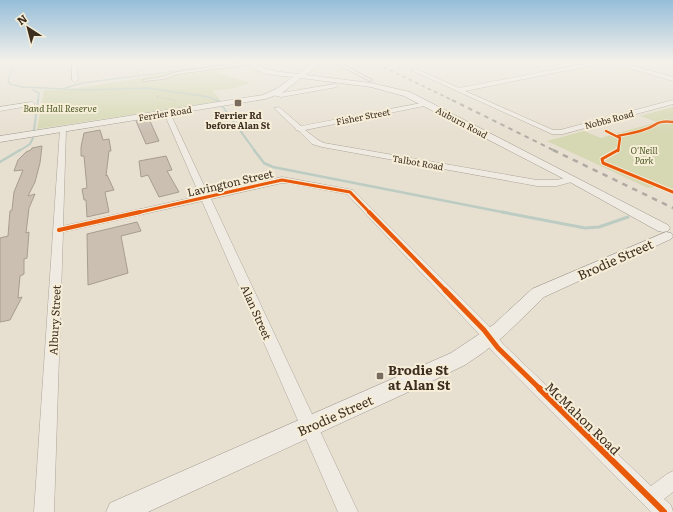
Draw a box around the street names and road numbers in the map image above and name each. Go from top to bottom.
street label: Ferrier Road [137,102,193,124]
street label: Auburn Road [434,102,491,142]
street label: Fisher Street [335,104,392,128]
street label: Nobbs Road [583,106,636,132]
street label: Talbot Road [391,151,445,173]
street label: Lavington Street [185,164,275,200]
street label: Brodie Street [574,234,657,284]
street label: Alan Street [238,282,276,342]
street label: Albury Street [44,284,64,356]
street label: McMahon Road [541,377,625,459]
street label: Brodie Street [294,390,377,440]

